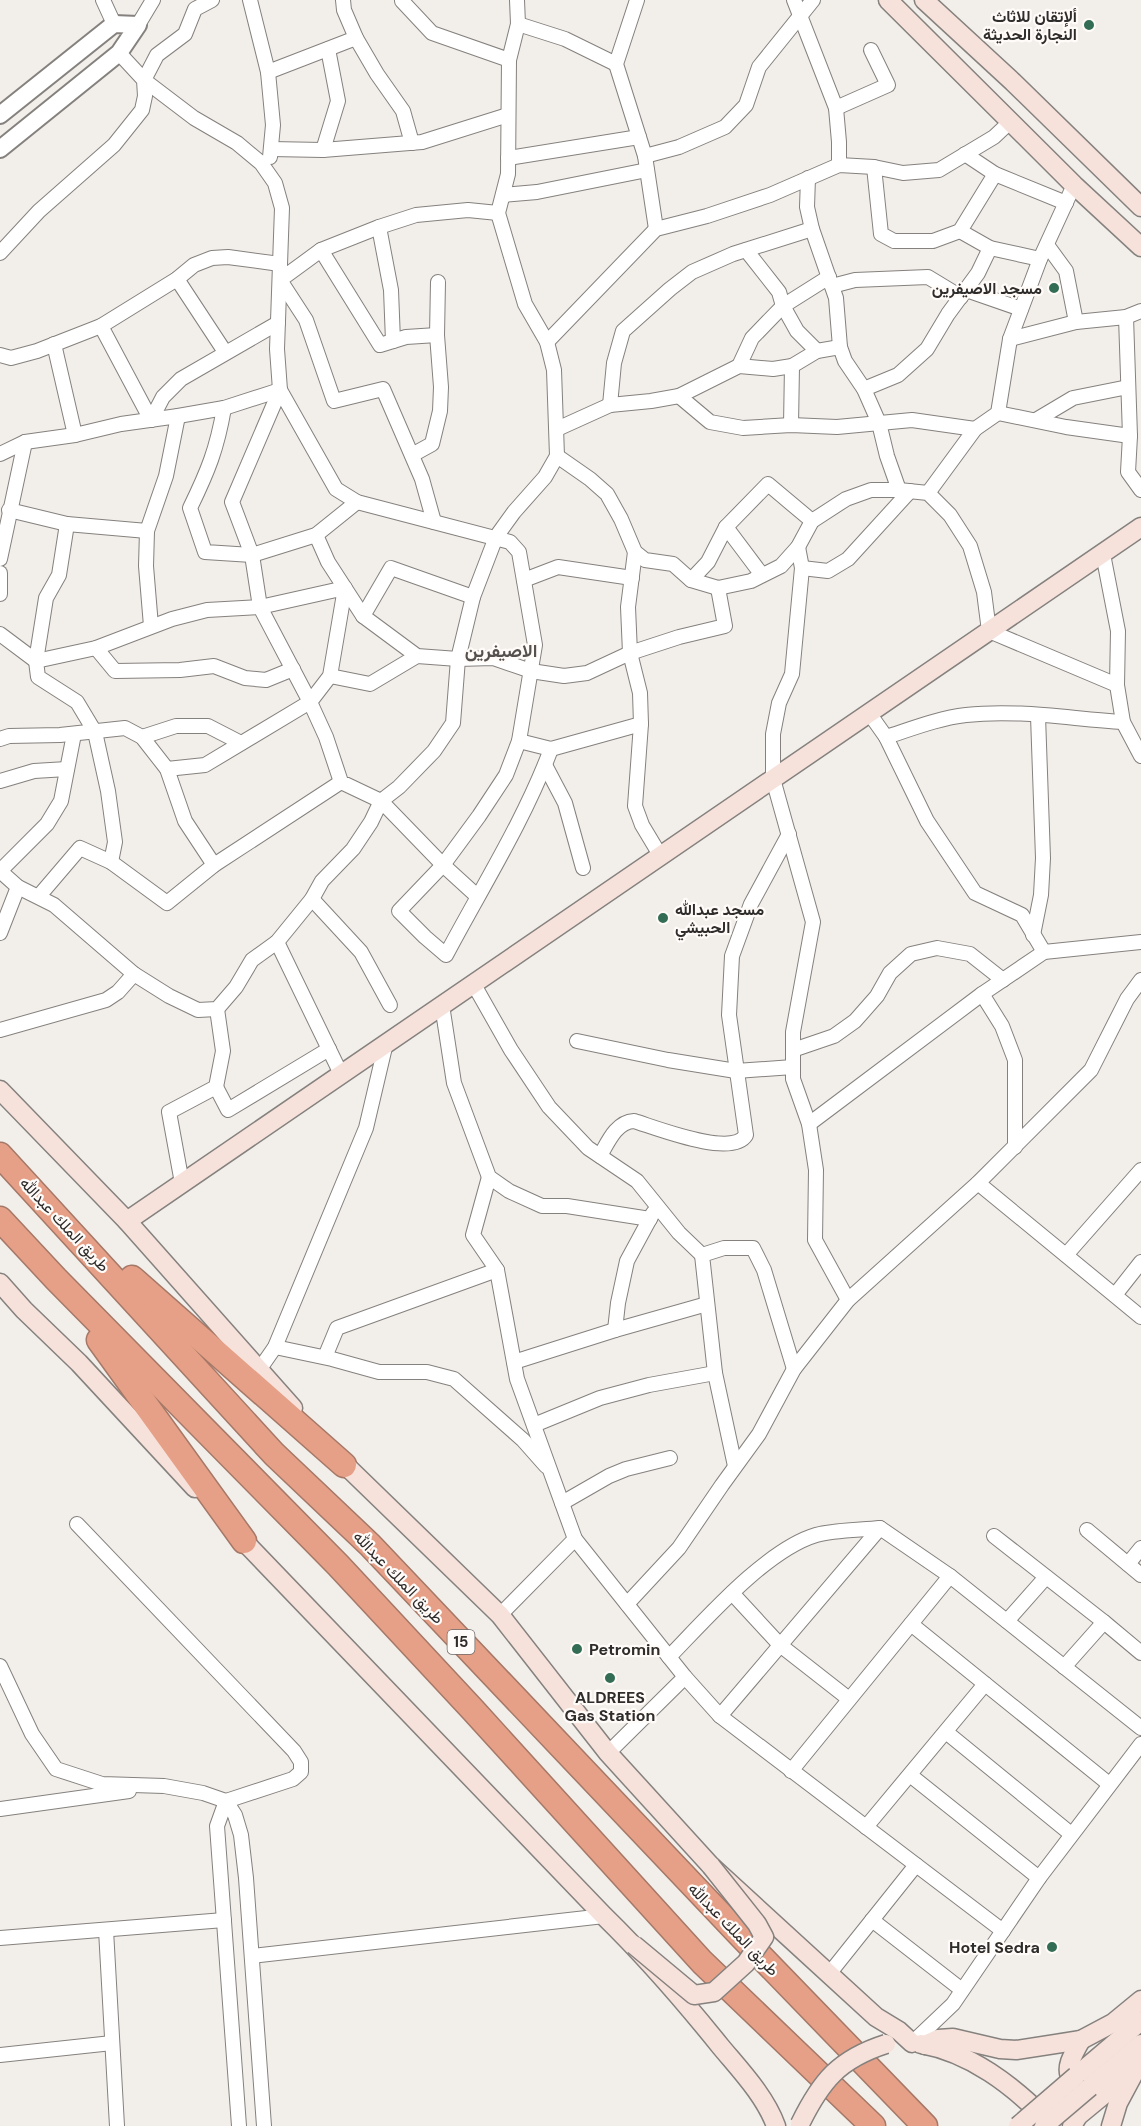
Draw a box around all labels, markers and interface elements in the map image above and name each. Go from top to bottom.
place label: ألإتقان للاثاث النجارة الحديثة [983,6,1077,45]
marker: ألإتقان للاثاث النجارة الحديثة [1082,18,1096,32]
place label: مسجد الاصيفرين [932,278,1042,299]
marker: مسجد الاصيفرين [1047,281,1061,295]
district label: الاصيفرين [465,639,537,663]
place label: مسجد عبدالله الحبيشي [675,899,765,941]
marker: مسجد عبدالله الحبيشي [656,911,670,925]
street label: طريق الملك عبدالله [15,1173,114,1276]
street label: طريق الملك عبدالله [349,1526,449,1629]
road number: 15 [448,1630,474,1654]
place label: Petromin [589,1639,660,1660]
marker: Petromin [570,1642,584,1656]
marker: ALDREES Gas Station [603,1671,617,1685]
place label: ALDREES Gas Station [565,1687,655,1726]
street label: طريق الملك عبدالله [684,1878,784,1981]
place label: Hotel Sedra [949,1937,1040,1958]
marker: Hotel Sedra [1045,1940,1059,1954]

